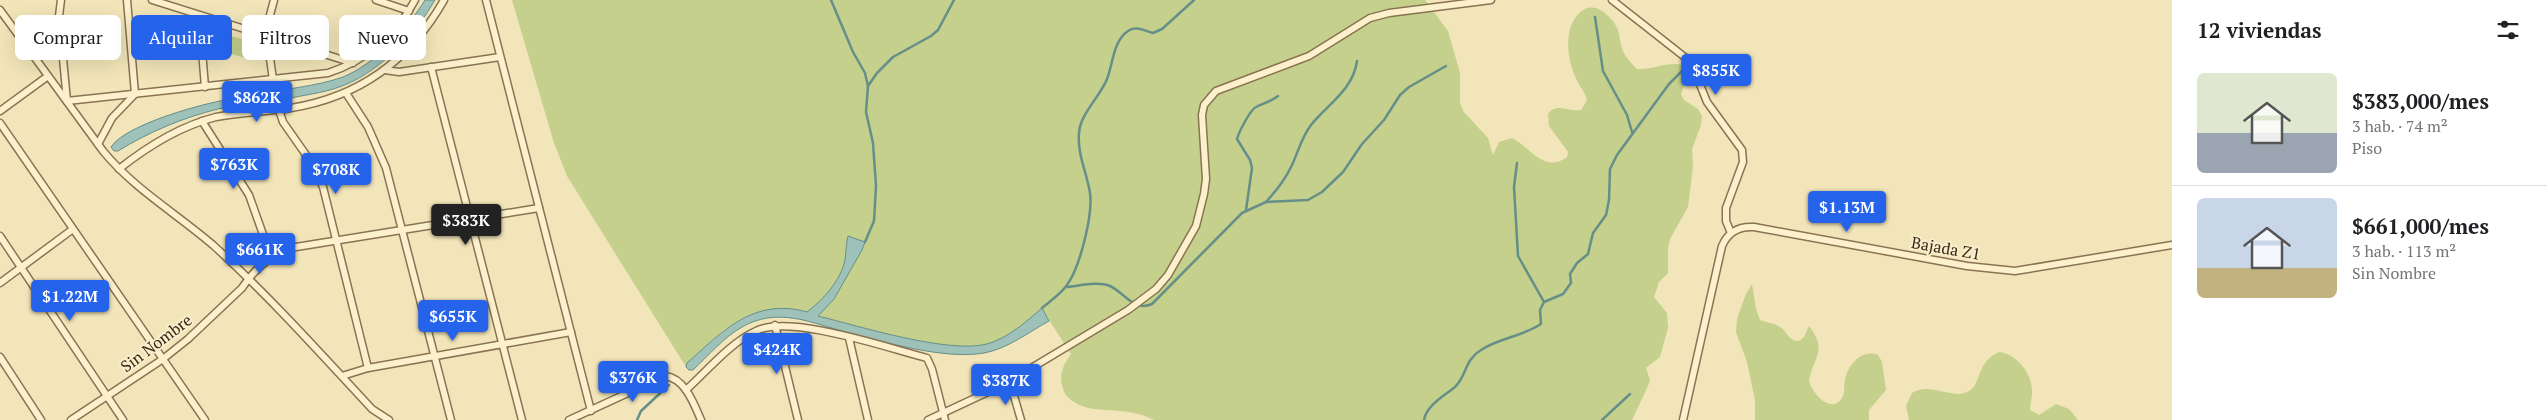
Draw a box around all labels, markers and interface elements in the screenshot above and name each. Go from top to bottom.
chip: Comprar [15,15,121,60]
chip: Alquilar [131,15,232,60]
chip: Filtros [242,15,329,60]
chip: Nuevo [339,15,426,60]
text: 12 viviendas [2197,16,2322,44]
icon: filters [2494,16,2522,44]
pin: $855K [1681,54,1751,96]
text: $855K [1692,59,1740,81]
pin: $862K [222,80,292,123]
text: $862K [233,86,281,108]
text: $383,000/mes [2352,87,2489,115]
icon: home [2237,93,2297,153]
text: 3 hab. · 74 m² [2352,115,2448,137]
text: Piso [2352,137,2382,159]
pin: $763K [199,148,269,190]
pin: $708K [301,152,371,195]
text: $763K [210,153,258,175]
text: $708K [312,158,360,180]
pin: $1.13M [1806,190,1888,233]
text: $1.13M [1819,196,1875,218]
pin: $383K [431,204,501,246]
text: $383K [442,209,490,231]
text: $661,000/mes [2352,212,2489,240]
icon: home [2237,218,2297,278]
street label: Bajada Z1 [1910,231,1982,265]
pin: $661K [225,232,295,275]
text: $661K [236,238,284,260]
text: 3 hab. · 113 m² [2352,240,2456,262]
text: Sin Nombre [2352,262,2436,284]
pin: $1.22M [29,280,111,322]
text: $1.22M [42,285,98,307]
pin: $655K [418,300,488,342]
text: $655K [429,305,477,327]
street label: Sin Nombre [116,309,196,377]
pin: $424K [742,332,812,375]
text: $424K [753,338,801,360]
pin: $376K [598,360,668,403]
pin: $387K [971,364,1041,406]
text: $376K [609,366,657,388]
text: $387K [982,369,1030,391]

